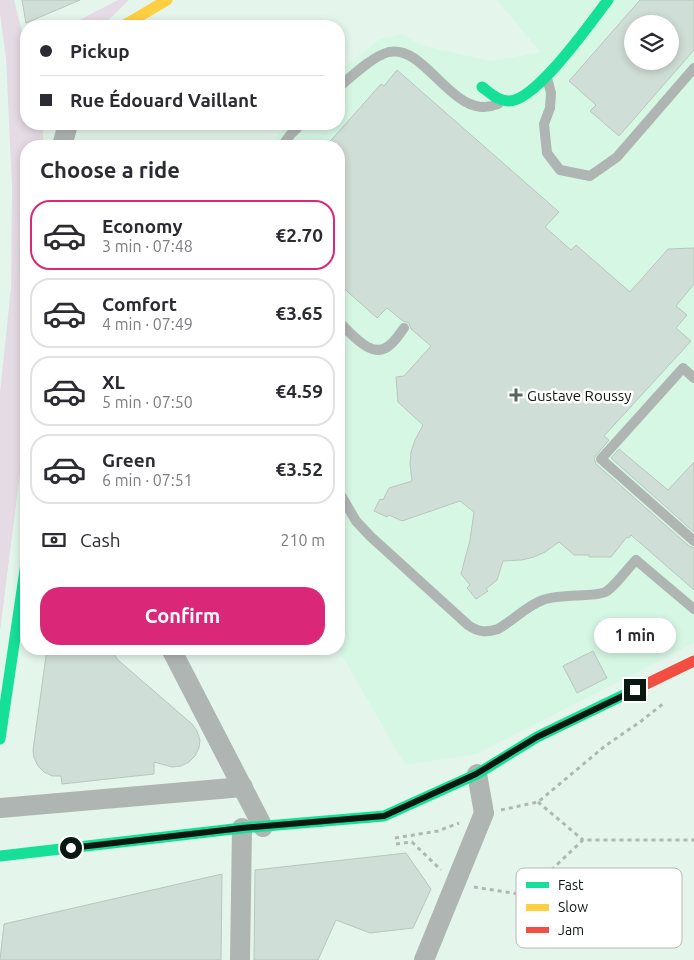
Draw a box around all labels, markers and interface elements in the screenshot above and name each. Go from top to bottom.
map controls [624,15,679,70]
button: layers [624,15,679,70]
text: Pickup [70,40,130,62]
text: Rue Édouard Vaillant [70,89,257,111]
text: Choose a ride [40,157,180,182]
icon: car [42,213,87,258]
text: Economy [102,215,183,237]
text: €2.70 [275,224,323,246]
text: 3 min · 07:48 [102,237,193,255]
icon: car [42,291,87,336]
text: Comfort [102,293,177,315]
text: €3.65 [275,302,323,324]
text: 4 min · 07:49 [102,315,193,333]
icon: car [42,369,87,414]
text: XL [102,371,125,393]
text: €4.59 [275,380,323,402]
place label: Gustave Roussy [527,387,632,404]
marker: Gustave Roussy [509,388,523,402]
text: 5 min · 07:50 [102,393,193,411]
icon: car [42,447,87,492]
text: Green [102,449,156,471]
text: €3.52 [275,458,323,480]
text: 6 min · 07:51 [102,471,193,489]
icon: cash [40,526,68,554]
text: Cash [80,529,121,551]
text: 210 m [280,531,325,549]
button: Confirm [40,587,325,645]
callout: 1 min [594,618,676,652]
text: 1 min [615,626,655,644]
route end [624,679,646,701]
route start [60,837,82,859]
legend [516,868,682,948]
text: Fast [558,877,584,893]
text: Slow [558,899,588,915]
text: Jam [558,922,584,938]

